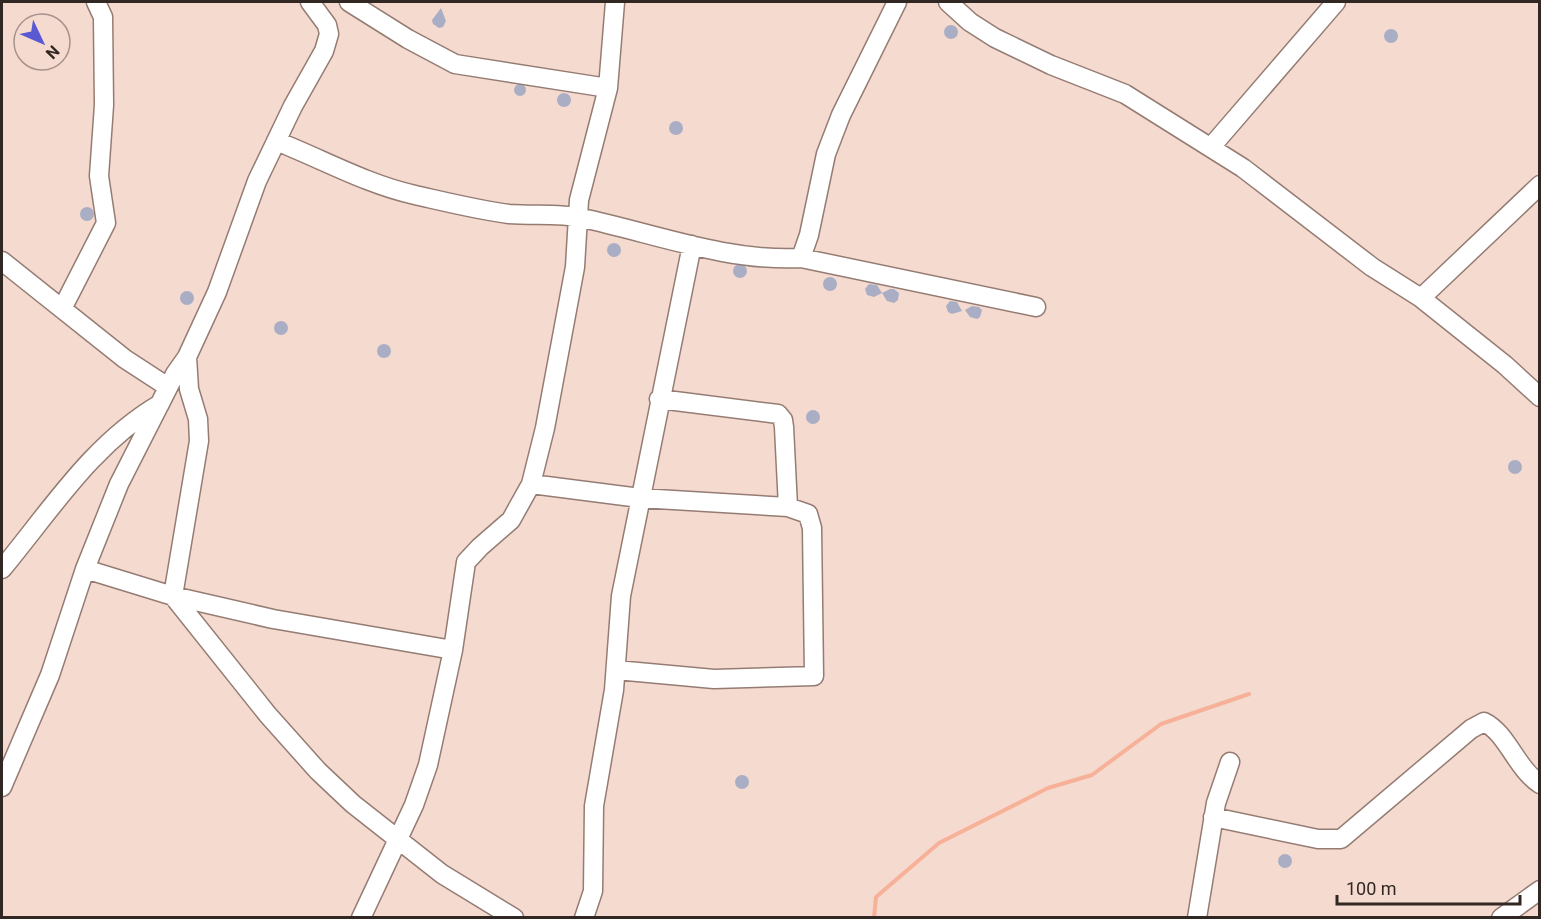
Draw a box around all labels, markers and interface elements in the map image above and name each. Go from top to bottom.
north arrow [12,12,72,72]
text: N [42,41,63,63]
scale bar [1337,868,1520,906]
text: 100 m [1346,878,1397,899]

